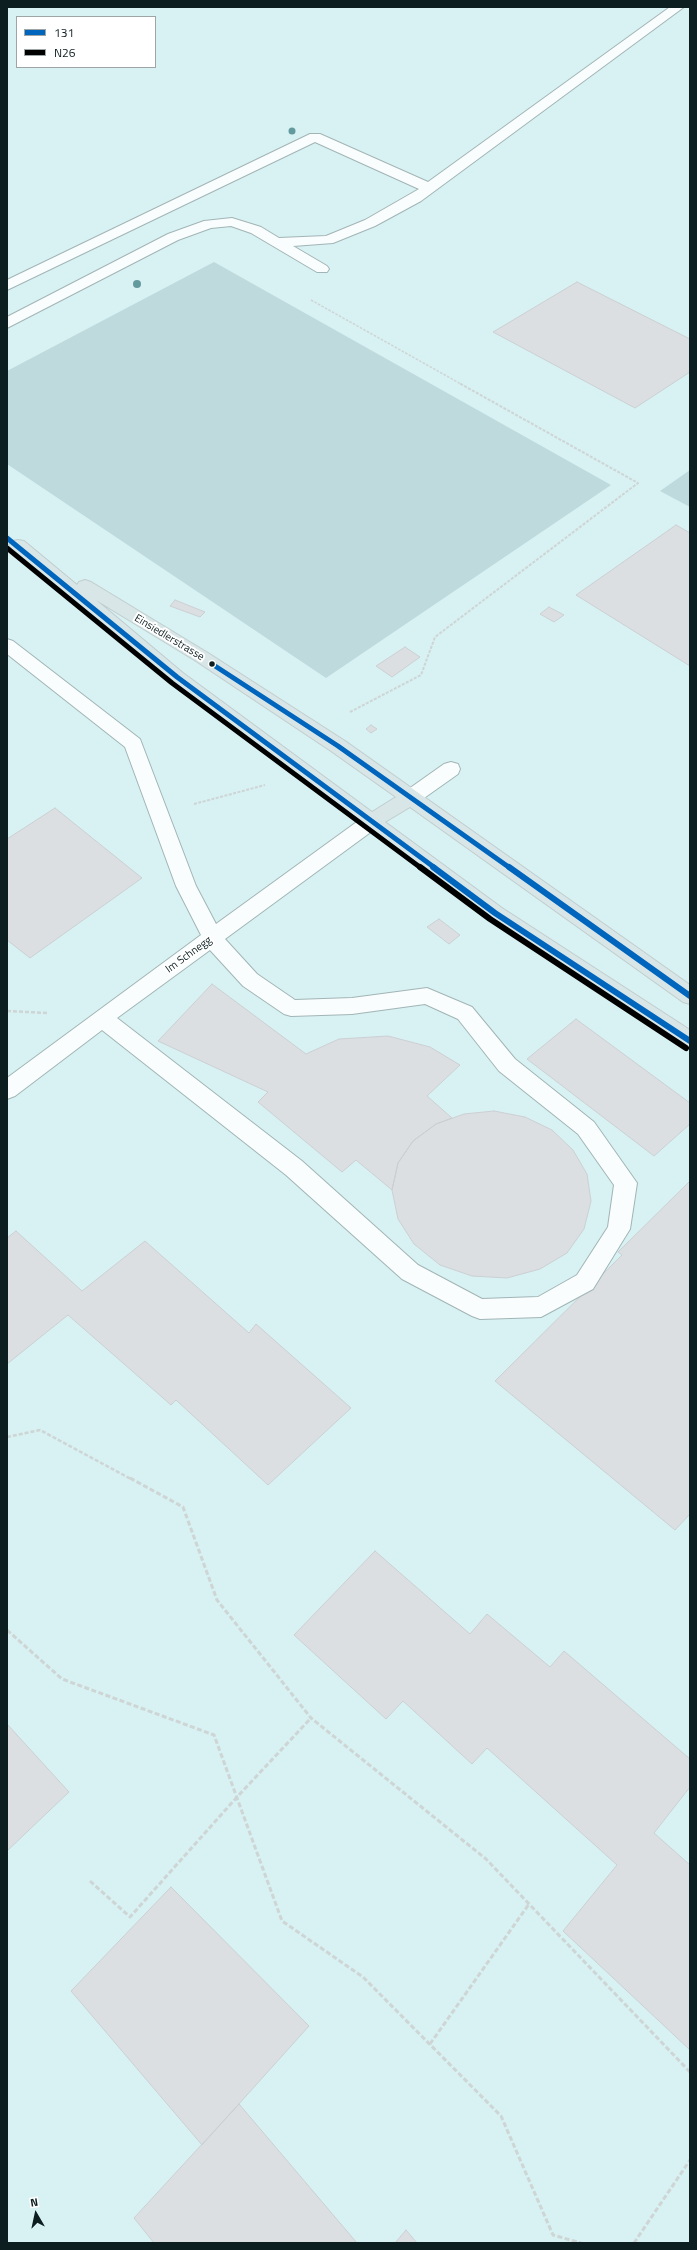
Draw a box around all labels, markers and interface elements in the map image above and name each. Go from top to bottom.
legend [16,16,156,68]
text: 131 [54,23,74,42]
text: N26 [54,43,76,62]
street label: Einsiedlerstrasse [132,612,206,664]
unlabelled marker [207,659,217,669]
street label: Im Schnegg [163,934,215,976]
north arrow [16,2194,56,2234]
text: N [29,2194,39,2211]

